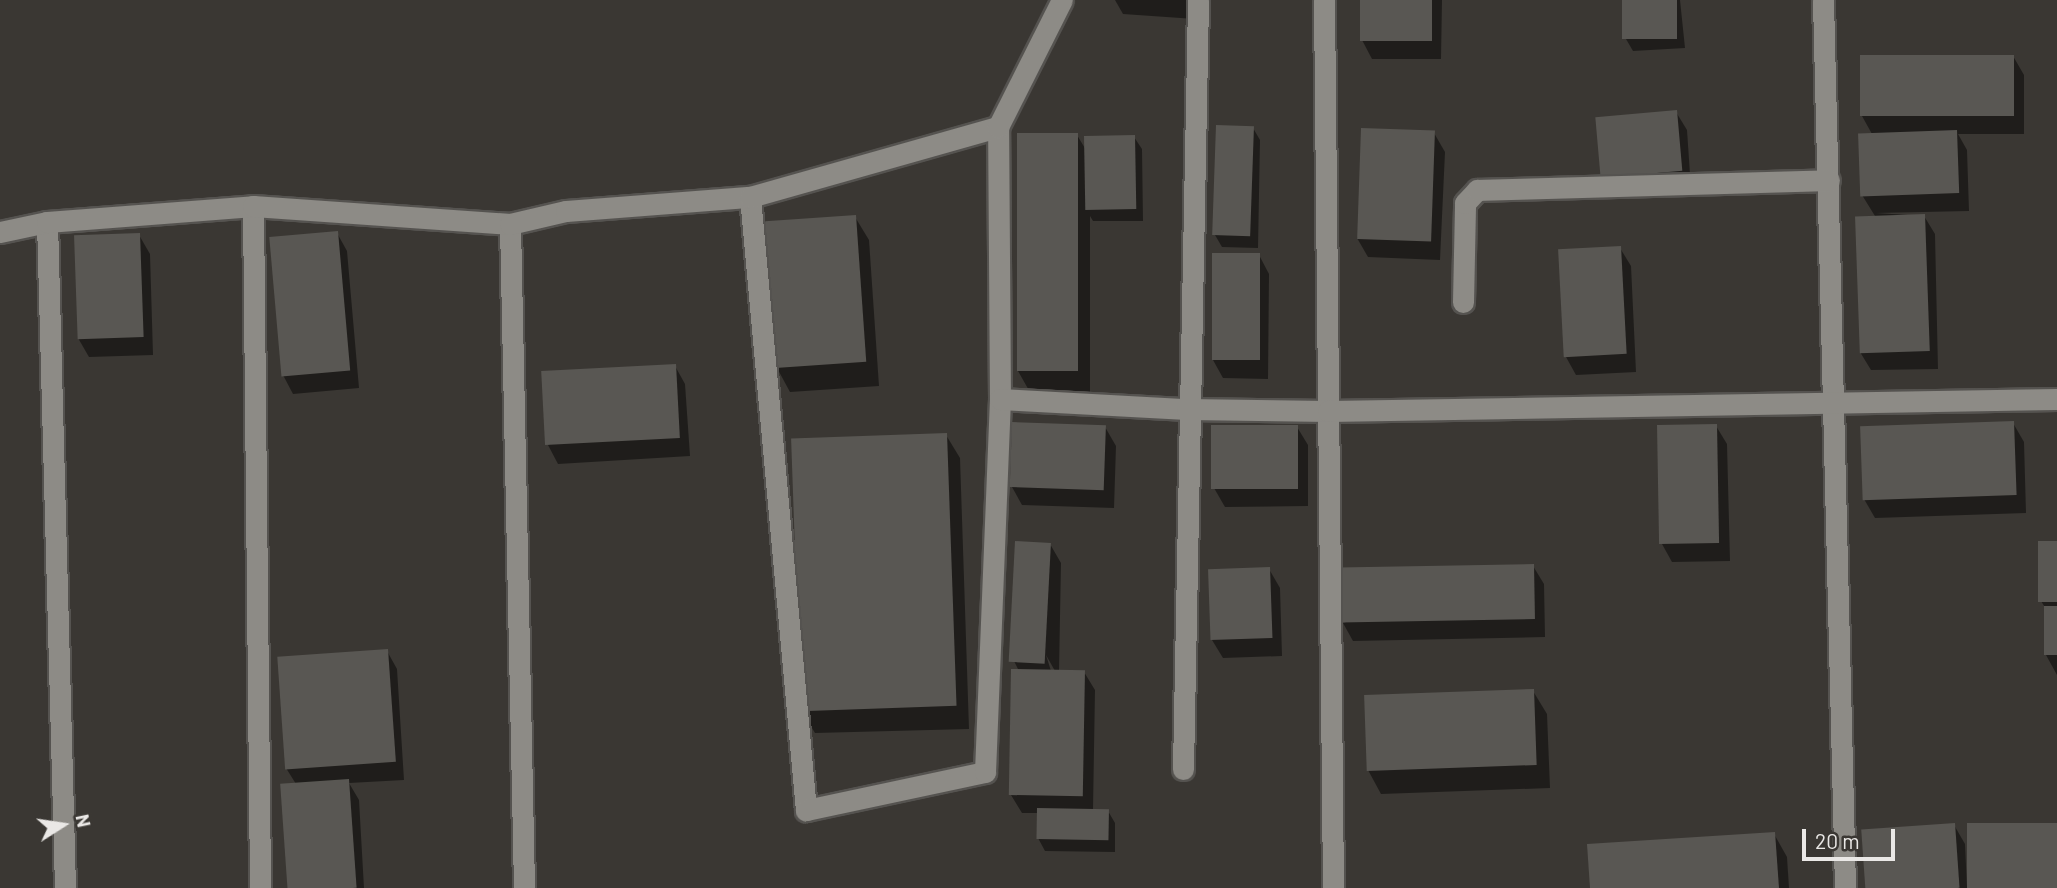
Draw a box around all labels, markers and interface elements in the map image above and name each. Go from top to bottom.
north arrow [28,790,98,860]
text: N [71,812,97,829]
scale bar [1805,814,1898,858]
text: 20 m [1815,828,1860,853]

